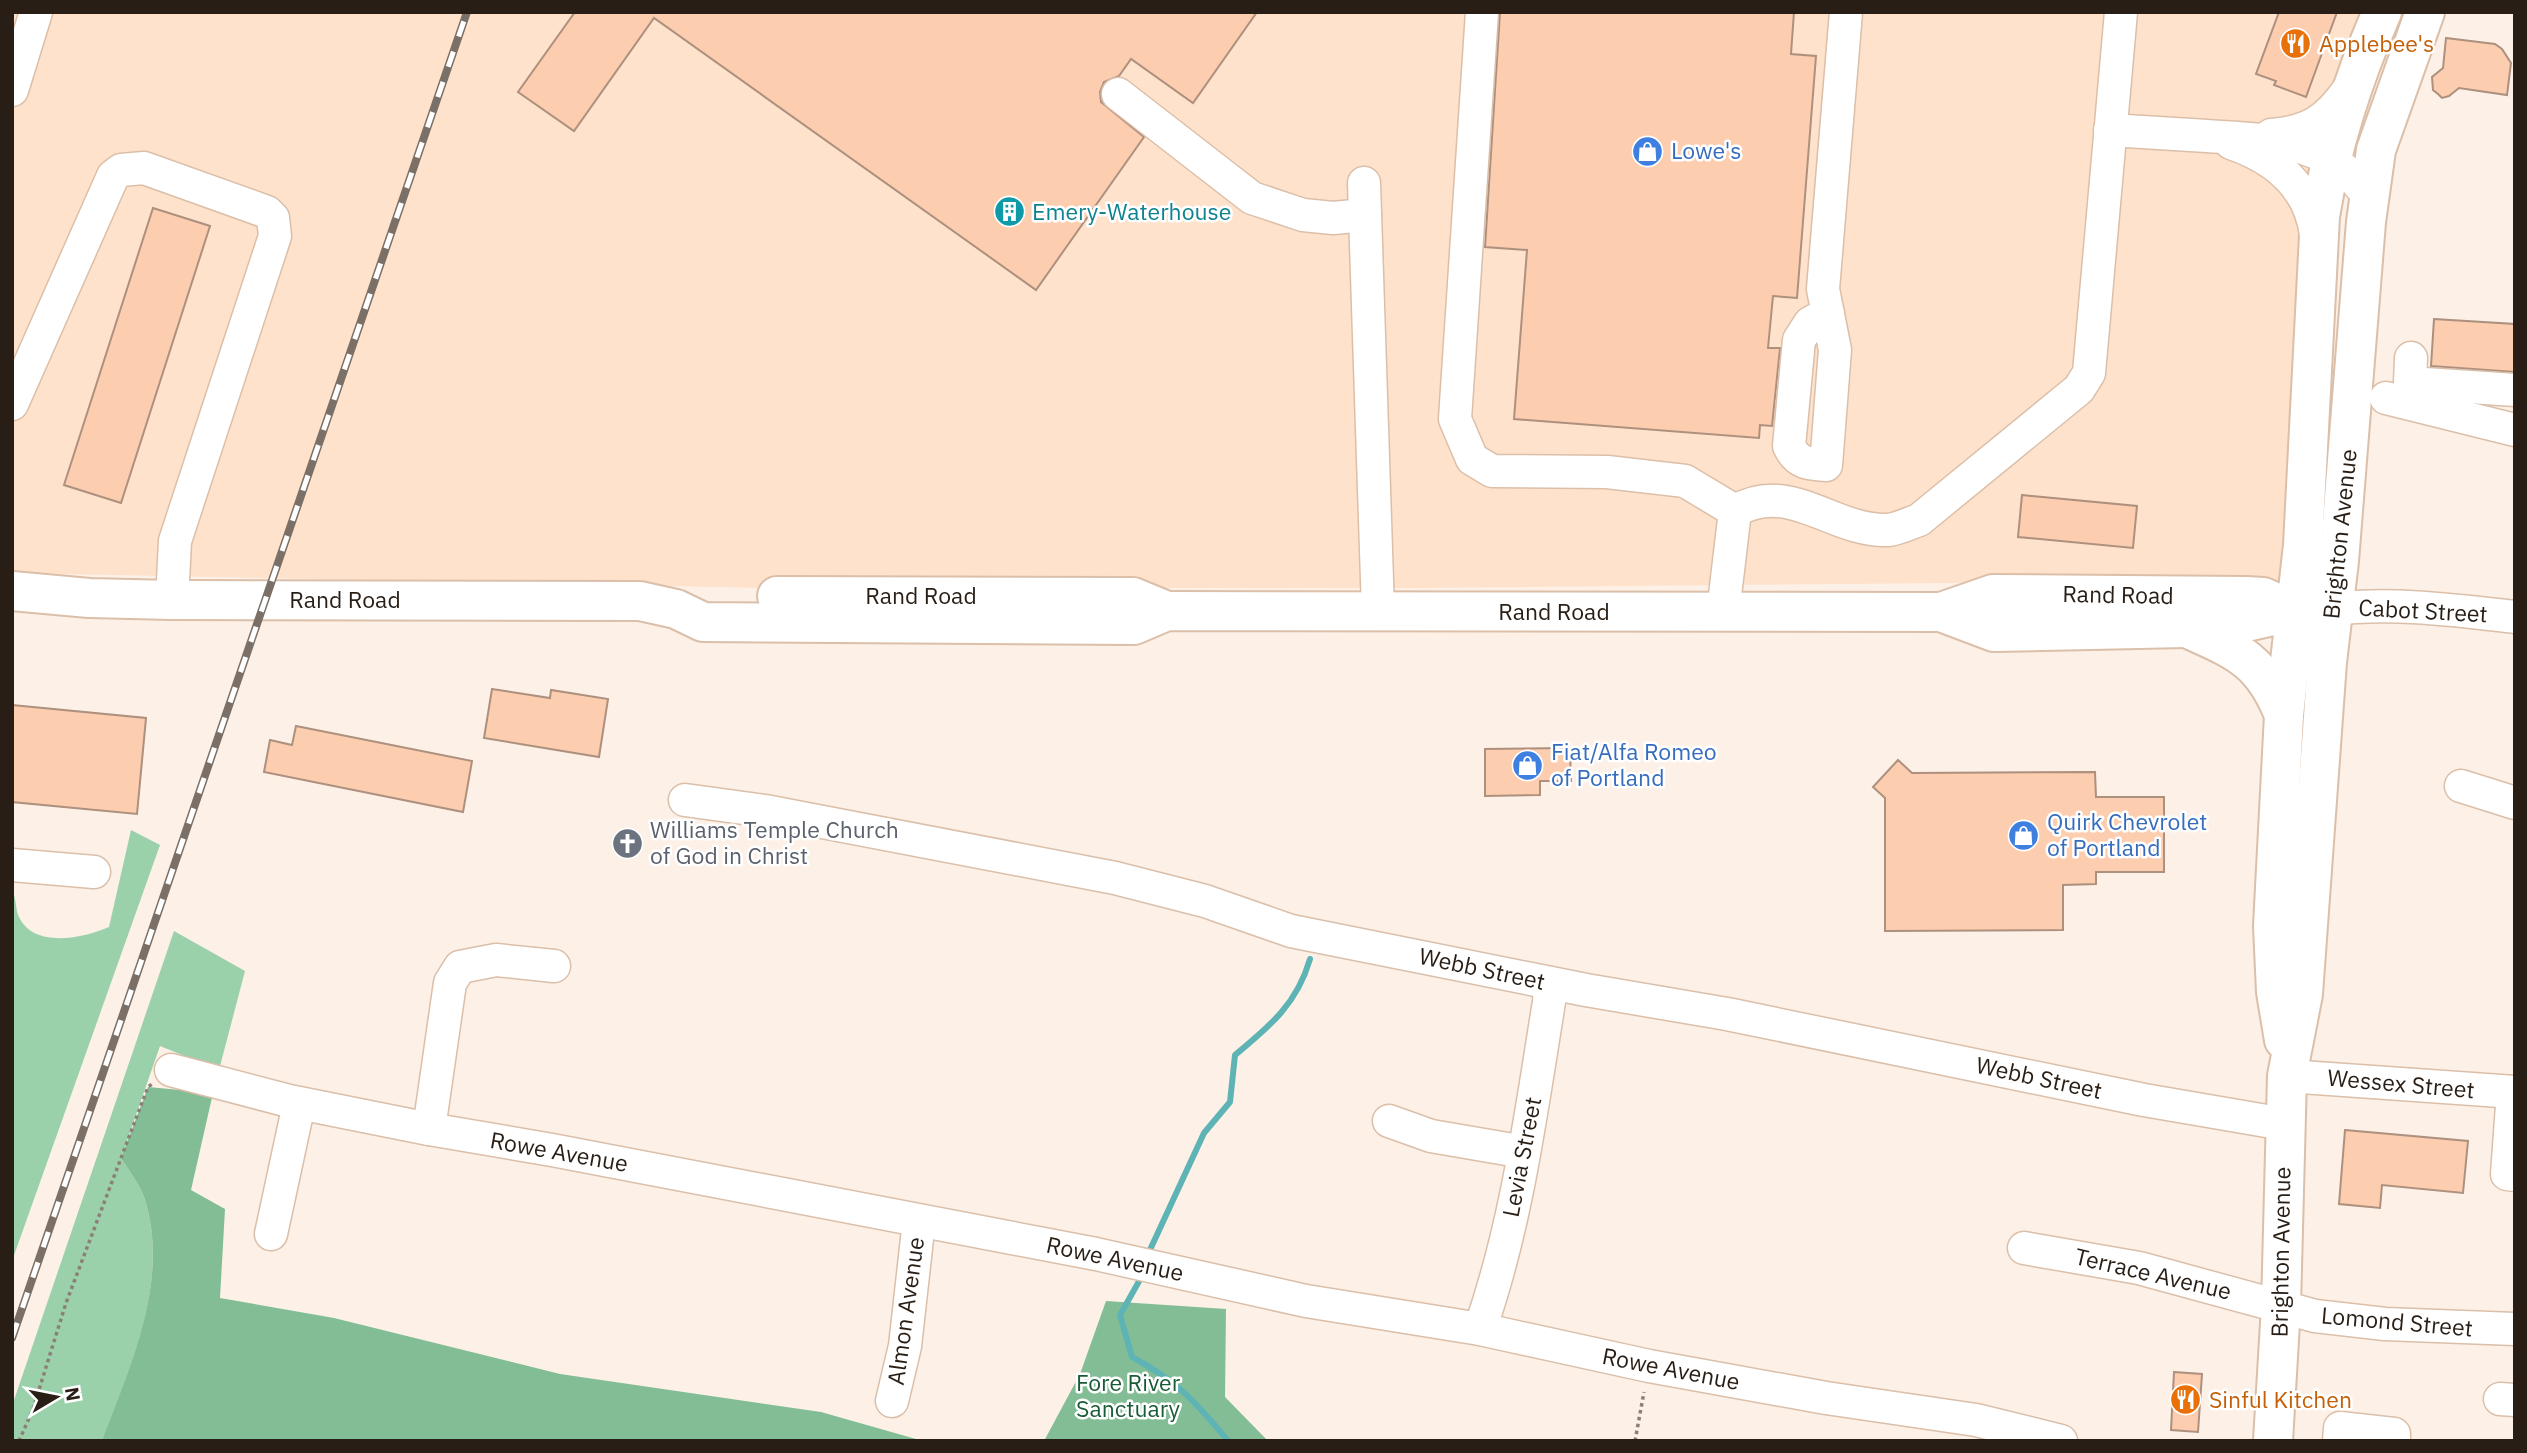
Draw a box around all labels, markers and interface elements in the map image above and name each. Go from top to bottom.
restaurant icon: Applebee's [2279,27,2313,61]
place label: Applebee's [2319,28,2434,58]
shop icon: Lowe's [1631,134,1665,168]
place label: Lowe's [1671,135,1742,165]
building icon: Emery-Waterhouse [992,195,1026,229]
place label: Emery-Waterhouse [1032,196,1231,226]
street label: Brighton Avenue [2315,448,2363,620]
street label: Rand Road [2062,578,2174,610]
street label: Rand Road [865,580,977,610]
street label: Rand Road [289,584,401,614]
street label: Cabot Street [2358,592,2488,628]
street label: Rand Road [1498,596,1610,626]
place label: Fiat/Alfa Romeo of Portland [1551,736,1717,792]
shop icon: Fiat/Alfa Romeo of Portland [1511,748,1545,782]
place label: Quirk Chevrolet of Portland [2047,806,2207,862]
place label: Williams Temple Church of God in Christ [650,814,899,870]
shop icon: Quirk Chevrolet of Portland [2007,818,2041,852]
church icon: Williams Temple Church of God in Christ [610,826,644,860]
street label: Webb Street [1416,940,1548,996]
street label: Webb Street [1973,1049,2105,1105]
street label: Wessex Street [2326,1062,2476,1104]
street label: Levia Street [1495,1094,1547,1219]
street label: Rowe Avenue [488,1124,630,1178]
street label: Brighton Avenue [2264,1166,2296,1338]
street label: Rowe Avenue [1044,1229,1187,1287]
street label: Almon Avenue [880,1235,930,1387]
street label: Terrace Avenue [2072,1240,2234,1306]
street label: Lomond Street [2320,1299,2474,1343]
street label: Rowe Avenue [1600,1340,1743,1396]
north arrow [21,1362,91,1432]
park label: Fore River Sanctuary [1076,1367,1181,1423]
restaurant icon: Sinful Kitchen [2169,1383,2203,1417]
place label: Sinful Kitchen [2209,1384,2352,1414]
text: N [60,1385,86,1403]

